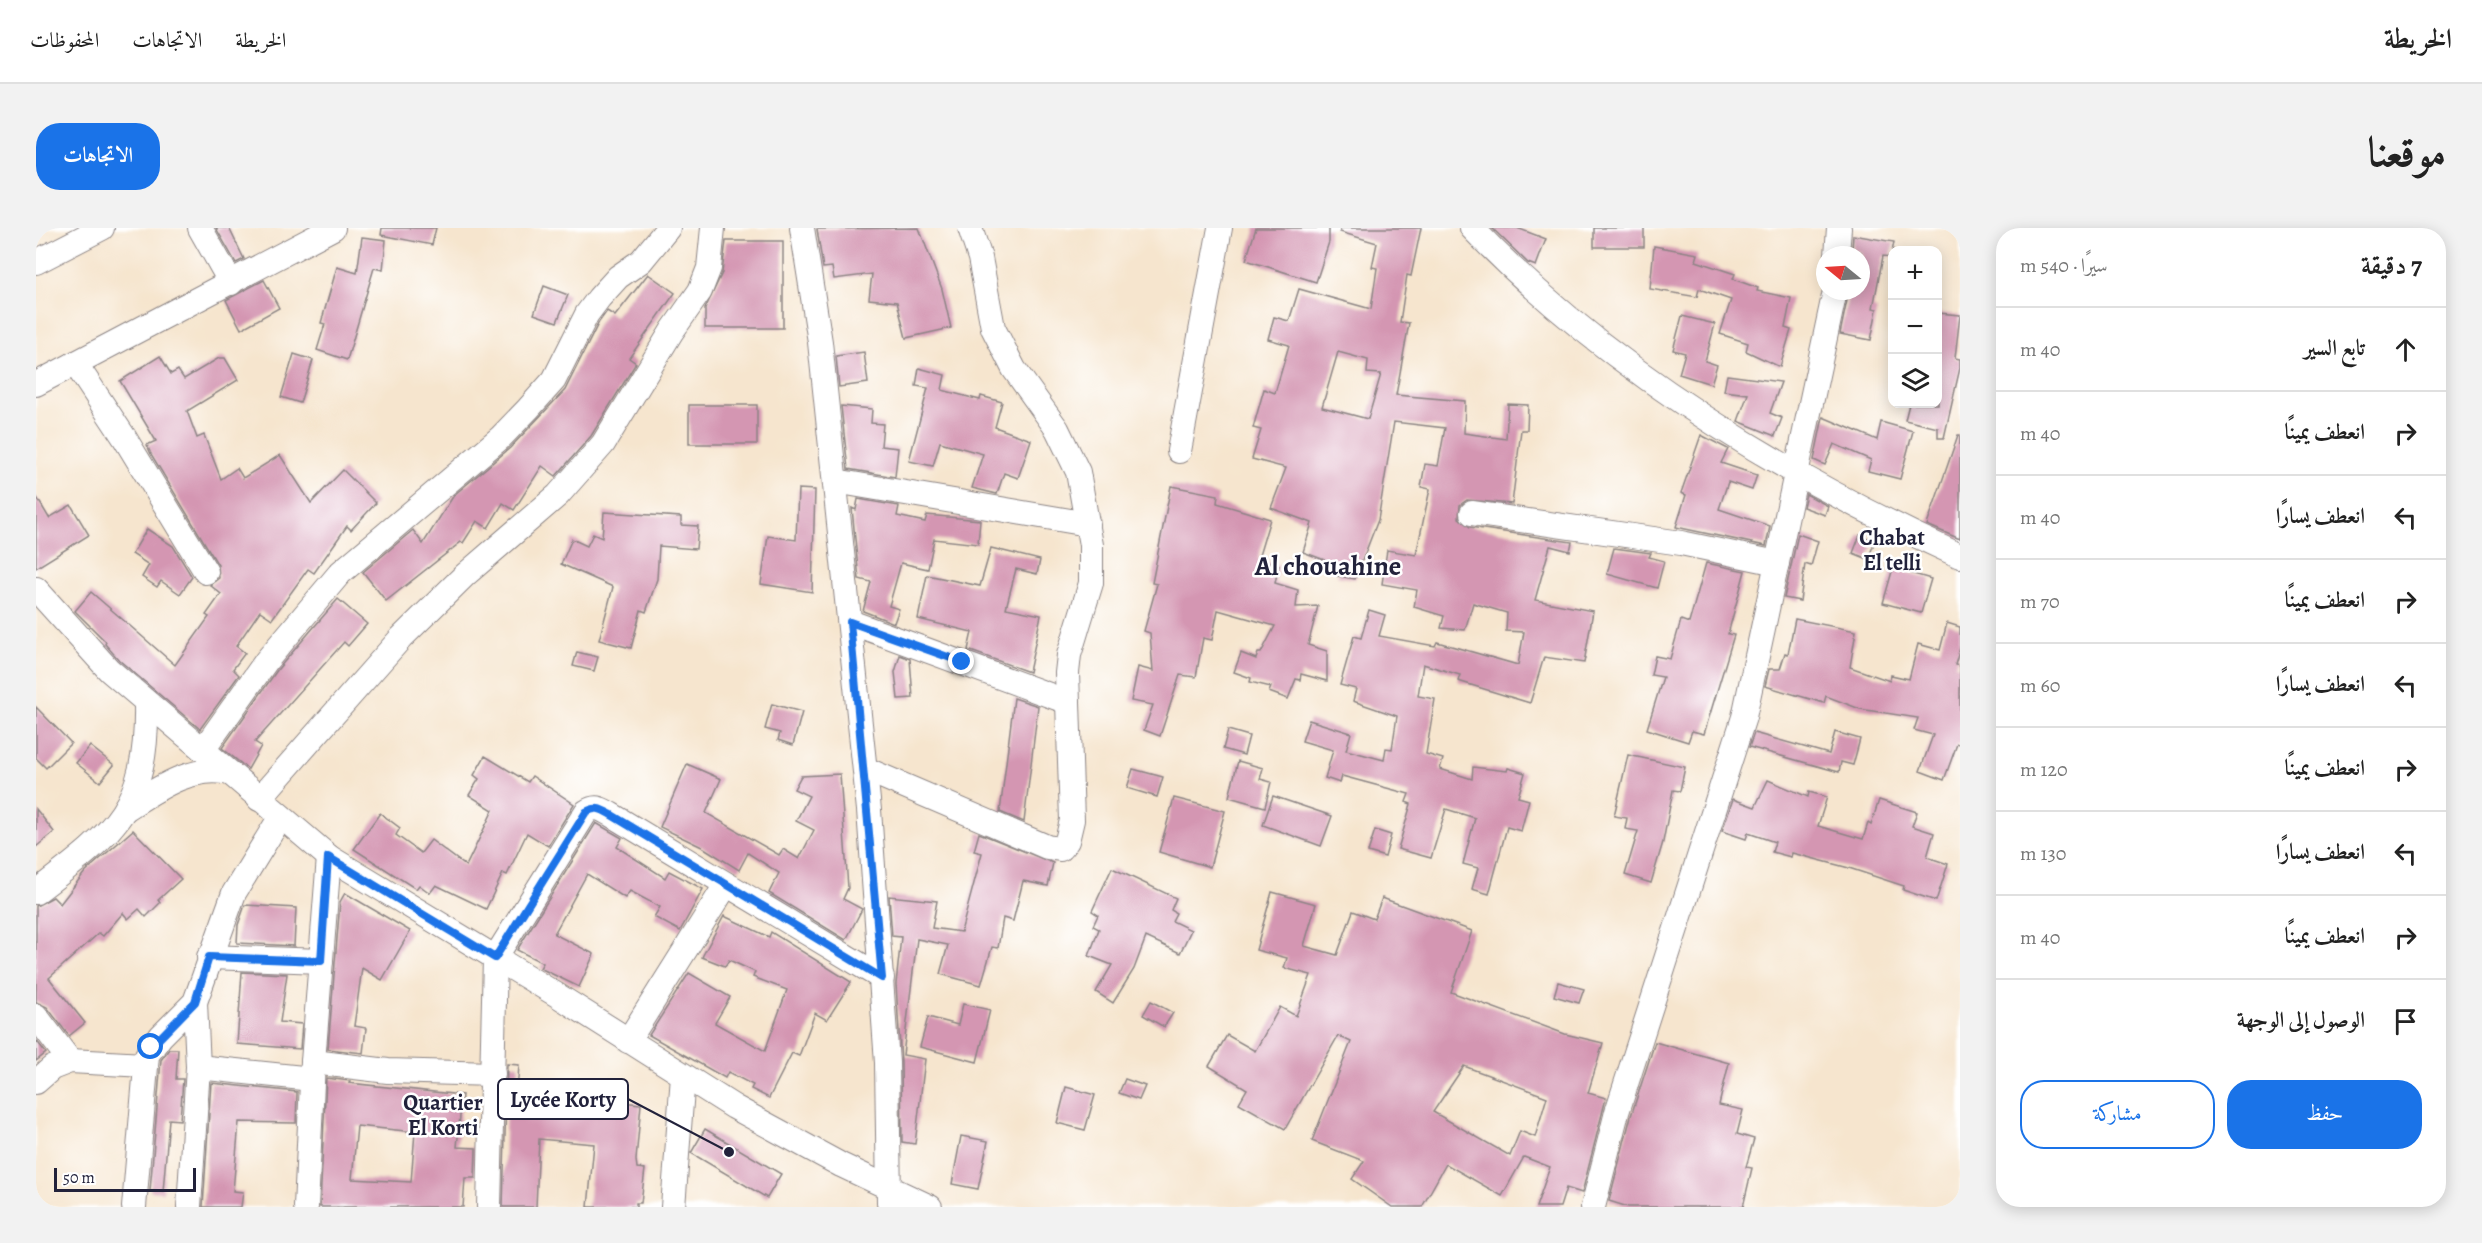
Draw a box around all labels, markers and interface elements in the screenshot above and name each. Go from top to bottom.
text: الخريطة [2384,20,2452,58]
text: المحفوظات [30,26,99,54]
text: الاتجاهات [132,26,202,54]
text: الخريطة [235,26,286,54]
button: الاتجاهات [36,123,160,190]
text: موقعنا [2368,123,2446,180]
north arrow [1816,246,1870,300]
map controls [1888,246,1942,408]
button: + [1888,246,1942,300]
text: 7 دقيقة [2361,248,2422,283]
text: سيرًا · 540 m [2020,252,2108,279]
button: − [1888,300,1942,354]
text: تابع السير [2304,333,2365,363]
icon: ahead [2389,333,2422,366]
text: 40 m [2020,336,2060,363]
button: layers [1888,354,1942,408]
text: انعطف يمينًا [2285,417,2365,447]
icon: right [2389,417,2422,450]
text: 40 m [2020,420,2060,447]
text: انعطف يسارًا [2276,501,2365,531]
icon: left [2389,501,2422,534]
text: 40 m [2020,504,2060,531]
district label: Chabat El telli [1859,523,1925,578]
district label: Al chouahine [1254,548,1401,584]
text: انعطف يمينًا [2285,585,2365,615]
icon: right [2389,585,2422,618]
text: 70 m [2020,588,2060,615]
route end [948,648,974,674]
text: انعطف يسارًا [2276,669,2365,699]
icon: left [2389,669,2422,702]
text: 60 m [2020,672,2061,699]
text: انعطف يمينًا [2285,753,2365,783]
icon: right [2389,753,2422,786]
text: 120 m [2020,756,2068,783]
text: انعطف يسارًا [2276,837,2365,867]
icon: left [2389,837,2422,870]
text: 130 m [2020,840,2066,867]
text: انعطف يمينًا [2285,921,2365,951]
icon: right [2389,921,2422,954]
text: 40 m [2020,924,2060,951]
text: الوصول إلى الوجهة [2237,1005,2365,1035]
icon: arrive [2389,1005,2422,1038]
route start [137,1033,163,1059]
callout: Lycée Korty [498,1079,628,1119]
button: مشاركة [2020,1080,2215,1149]
button: حفظ [2227,1080,2422,1149]
text: Lycée Korty [510,1085,617,1115]
district label: Quartier El Korti [403,1088,483,1143]
scale bar [54,1165,196,1192]
text: 50 m [63,1167,95,1189]

